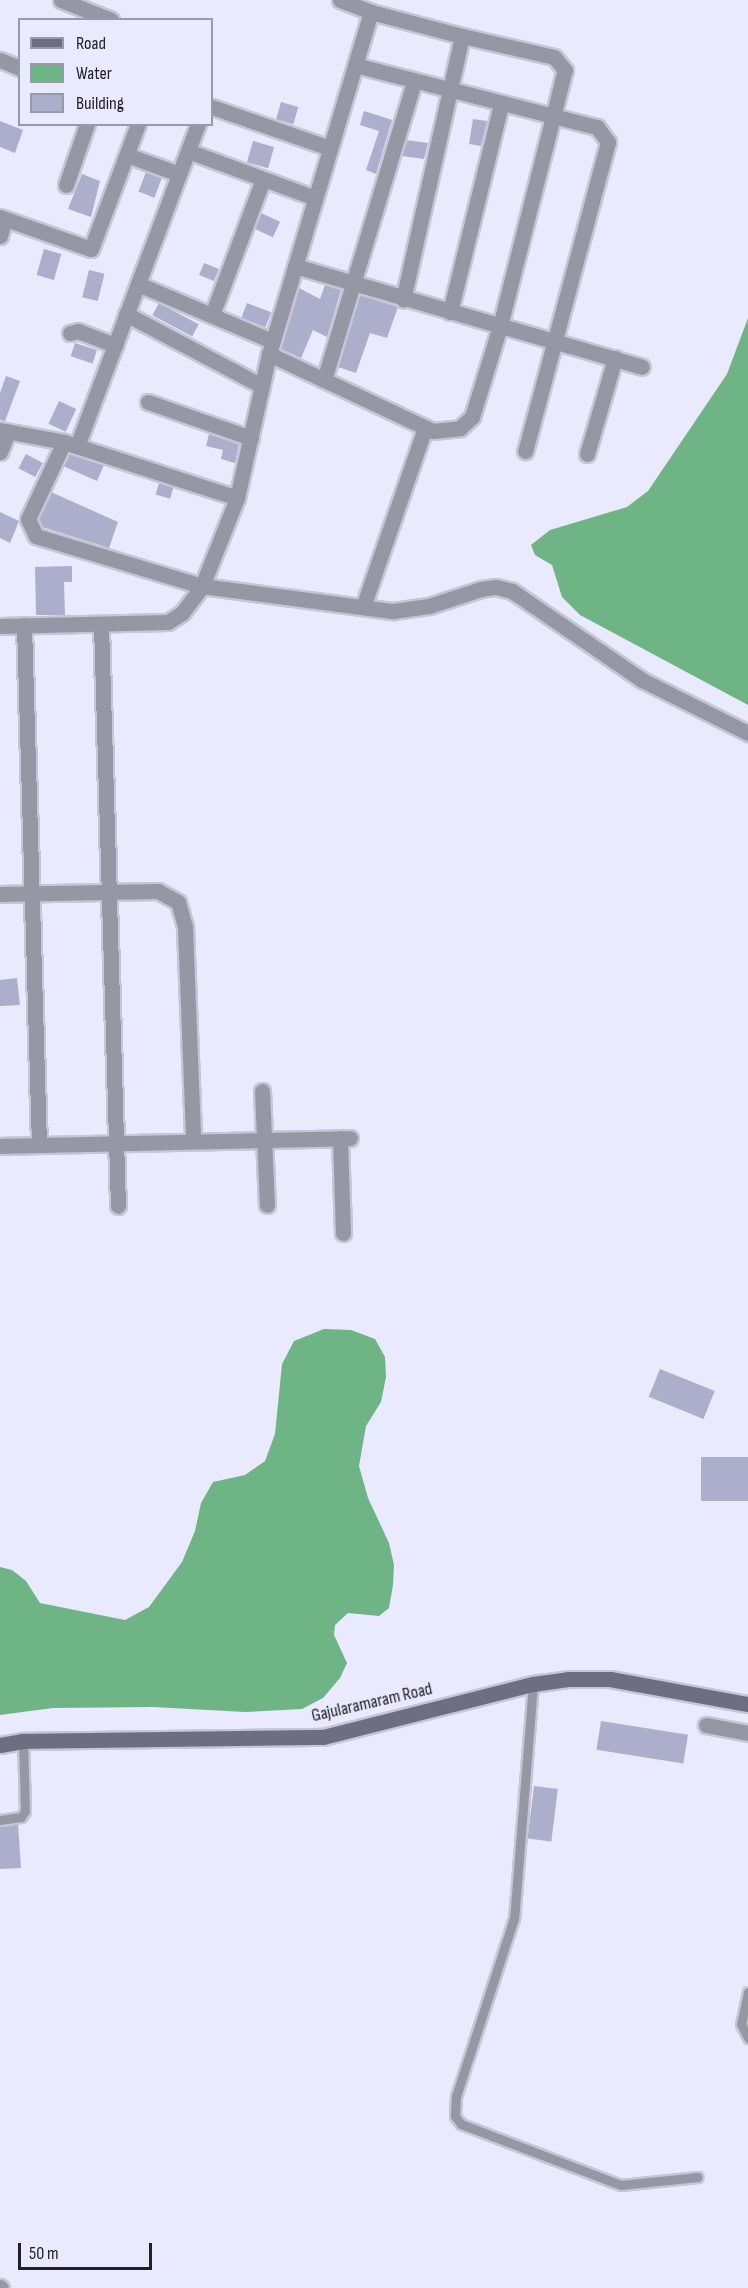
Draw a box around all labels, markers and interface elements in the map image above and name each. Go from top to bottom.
legend [18,18,213,126]
text: Road [76,33,106,54]
text: Water [76,63,112,84]
text: Building [76,93,124,114]
street label: Gajularamaram Road [309,1679,435,1727]
scale bar [21,2231,154,2269]
text: 50 m [29,2243,59,2264]

